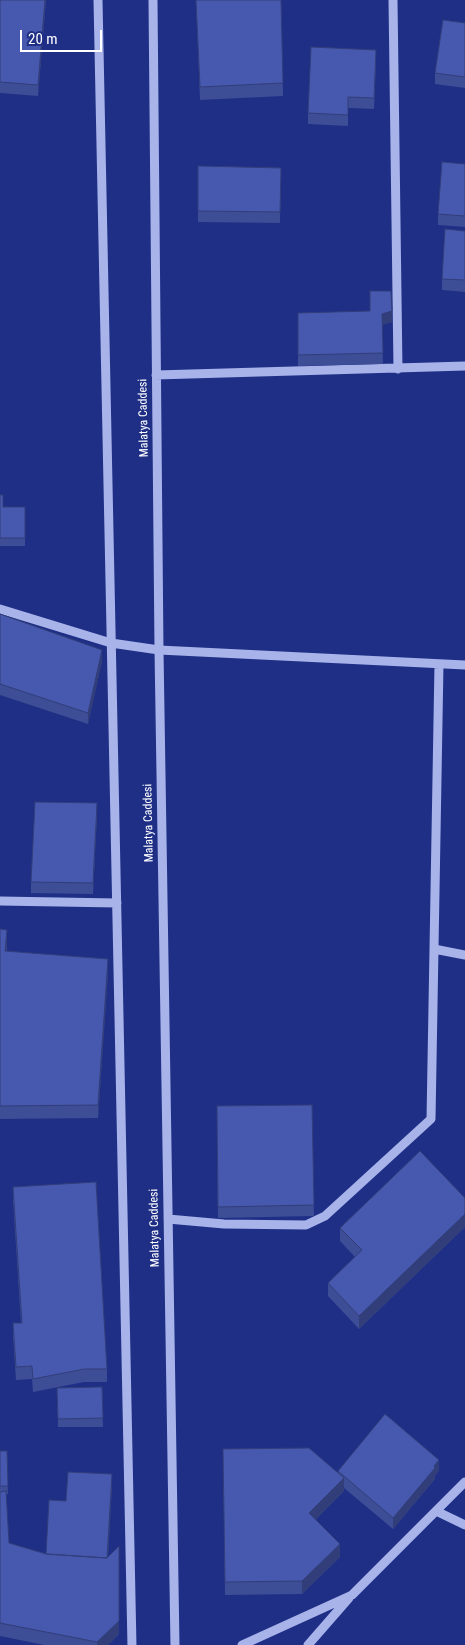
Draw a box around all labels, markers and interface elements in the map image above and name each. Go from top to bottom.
scale bar [22,20,105,52]
text: 20 m [28,30,58,48]
street label: Malatya Caddesi [136,379,152,457]
street label: Malatya Caddesi [141,784,157,862]
street label: Malatya Caddesi [147,1189,163,1267]

